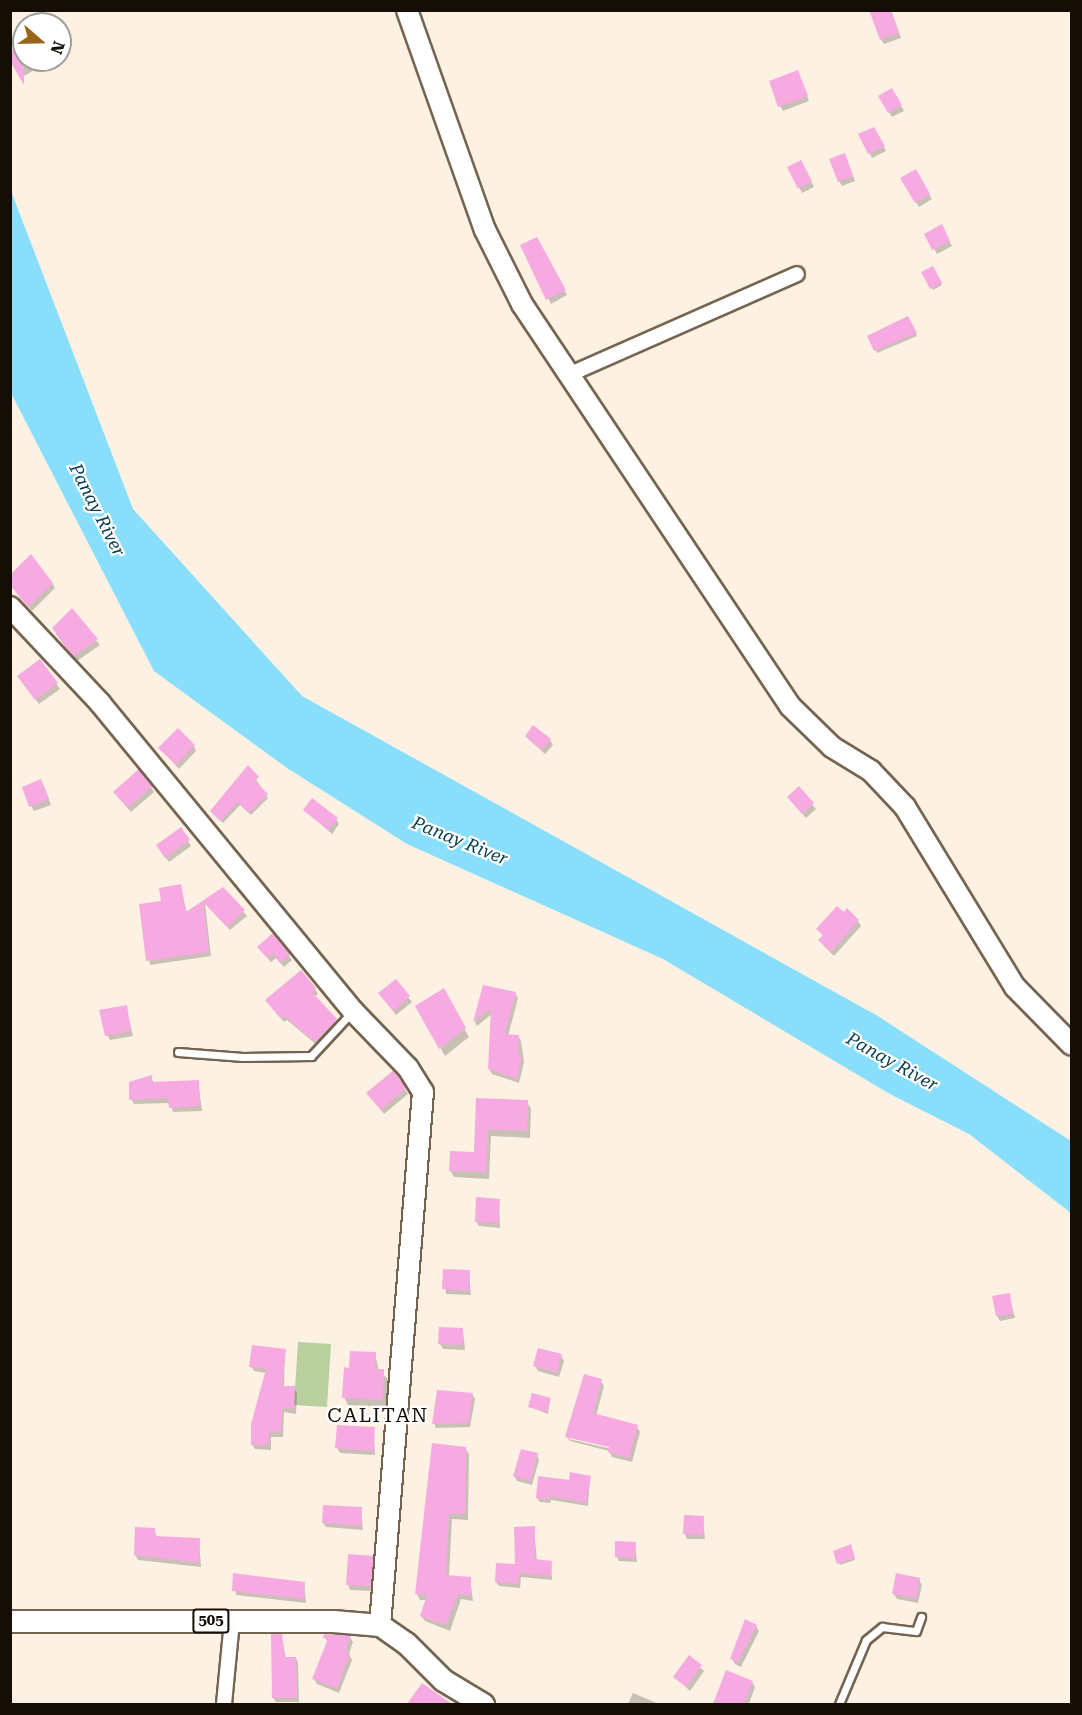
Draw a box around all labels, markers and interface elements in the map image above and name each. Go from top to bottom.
north arrow [12,12,72,72]
text: N [46,39,69,57]
water label: Panay River [64,460,130,560]
water label: Panay River [409,812,511,870]
water label: Panay River [842,1028,942,1096]
district label: CALITAN [327,1403,429,1427]
road number: 505 [192,1609,230,1633]

